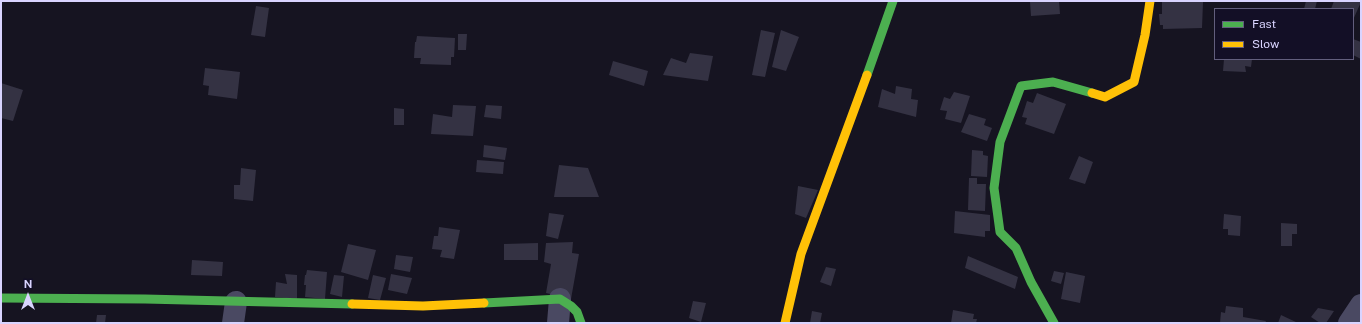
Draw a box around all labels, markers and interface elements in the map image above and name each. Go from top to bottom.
legend [1214,8,1354,60]
text: Fast [1252,17,1276,31]
text: Slow [1252,37,1279,51]
north arrow [8,276,48,316]
text: N [24,278,32,290]

